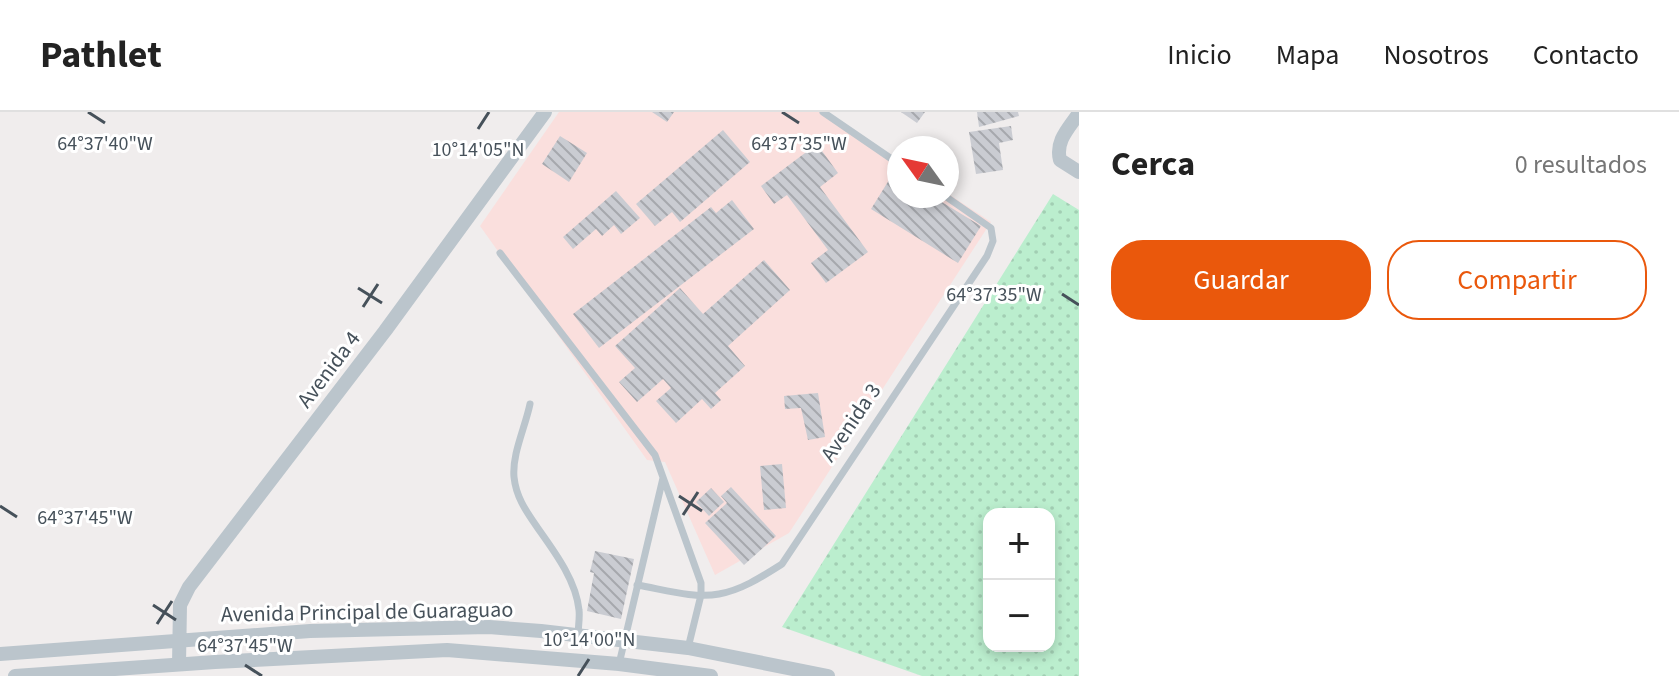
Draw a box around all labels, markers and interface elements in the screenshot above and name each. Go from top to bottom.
text: Pathlet [40,28,162,82]
text: Inicio [1167,35,1232,75]
text: Mapa [1276,35,1339,75]
text: Nosotros [1383,35,1489,75]
text: Contacto [1533,35,1639,75]
text: 64°37'40"W [57,130,153,158]
text: 64°37'35"W [751,130,847,158]
text: 10°14'05"N [432,136,524,164]
north arrow [887,136,959,208]
text: Cerca [1111,140,1195,189]
text: 0 resultados [1515,146,1647,183]
button: Guardar [1111,240,1371,320]
button: Compartir [1387,240,1647,320]
text: 64°37'35"W [946,281,1042,309]
street label: Avenida 4 [289,324,368,415]
street label: Avenida 3 [813,377,889,468]
text: 64°37'45"W [37,504,133,532]
map controls [983,508,1055,652]
button: + [983,508,1055,580]
button: − [983,580,1055,652]
street label: Avenida Principal de Guaraguao [221,593,513,631]
text: 10°14'00"N [543,626,635,654]
text: 64°37'45"W [197,632,293,660]

